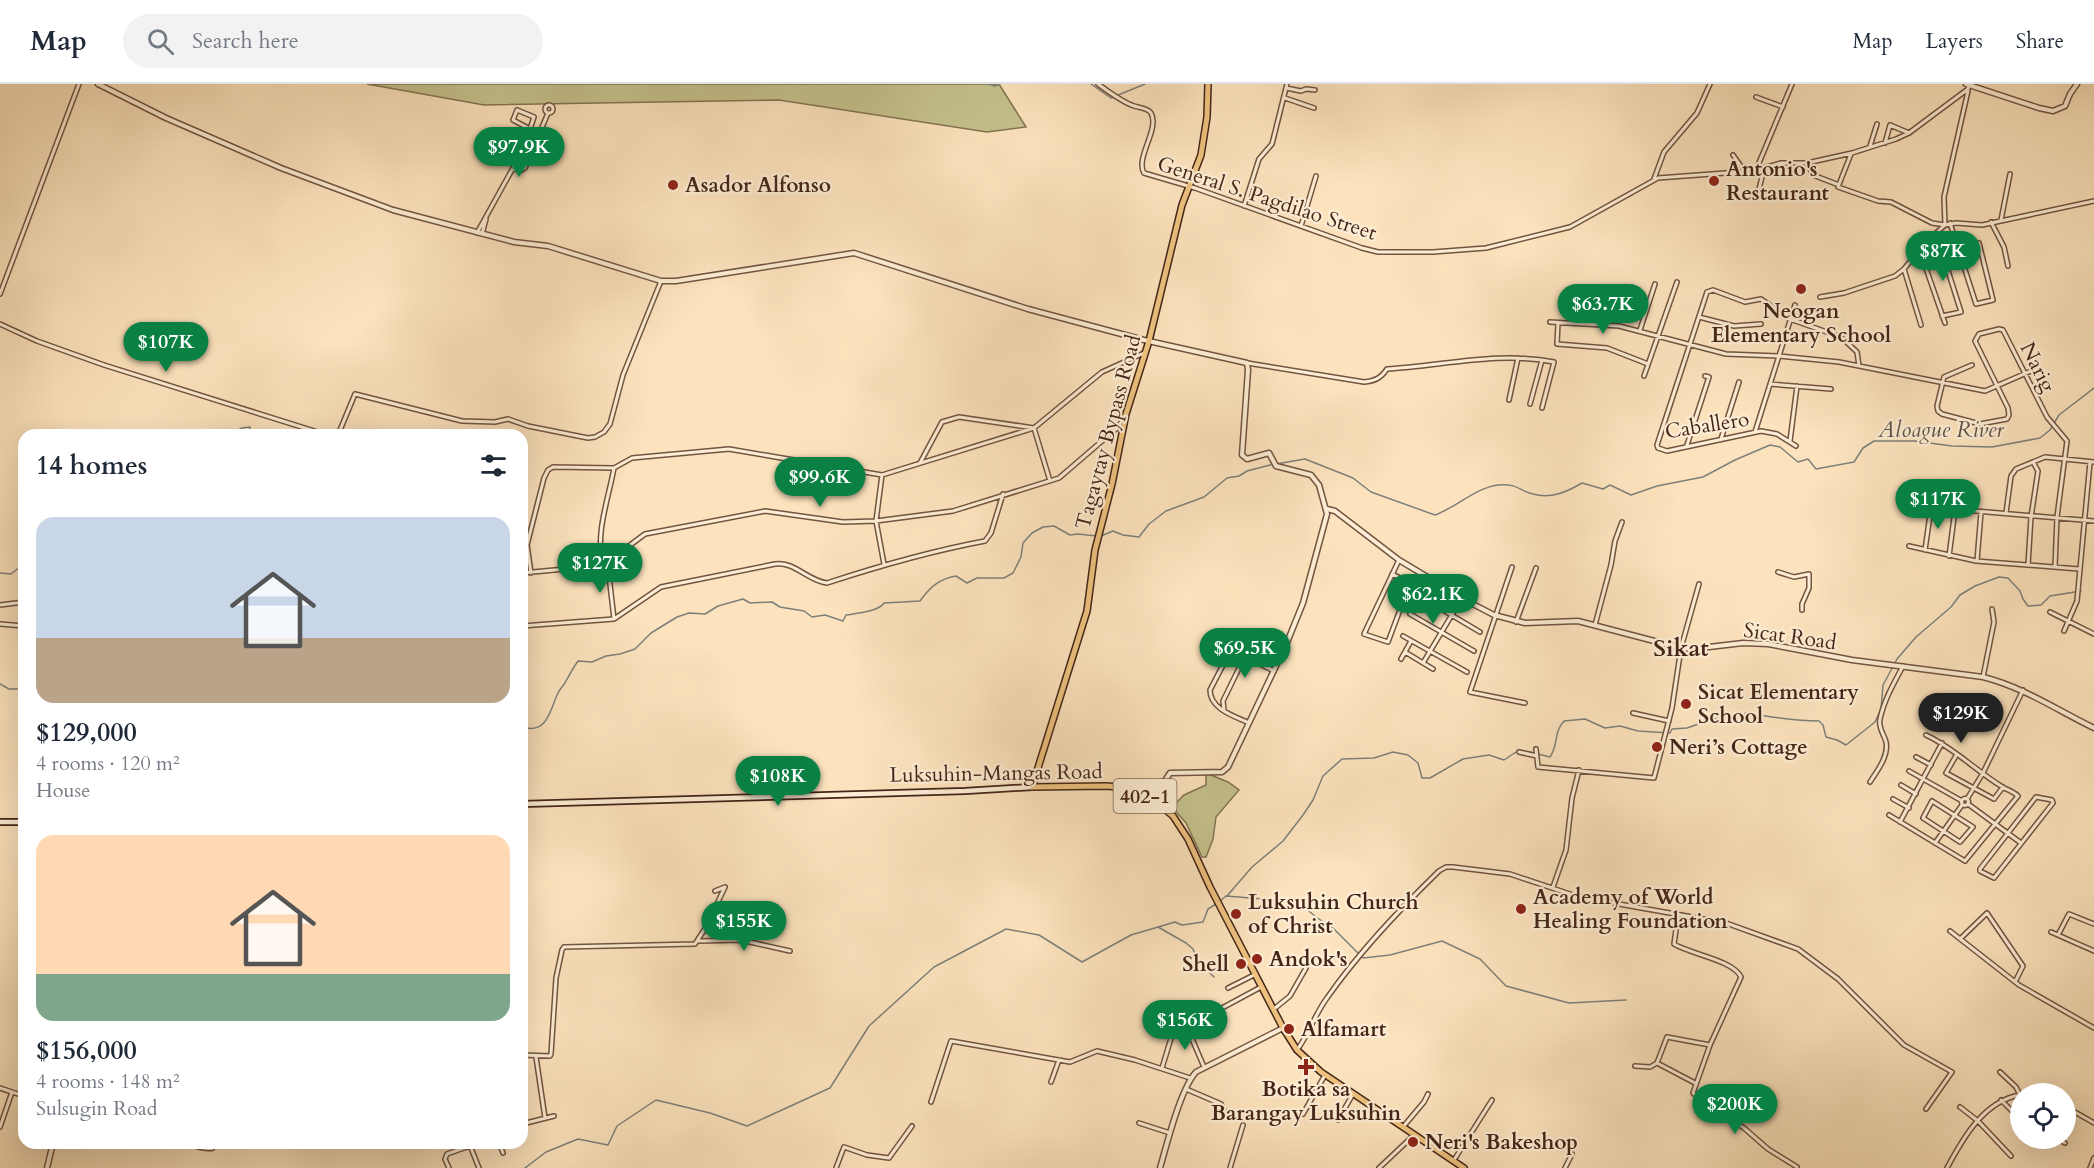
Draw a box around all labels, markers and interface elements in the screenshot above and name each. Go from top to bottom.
search box [123,14,543,68]
text: Map [30,22,87,60]
icon: search [144,25,177,58]
text: Search here [192,26,299,56]
text: Map [1853,27,1893,56]
text: Layers [1926,27,1983,56]
text: Share [2016,27,2064,56]
pin: $97.9K [470,127,568,178]
text: $97.9K [488,133,550,160]
street label: General S. Pagdilao Street [1153,149,1381,248]
place label: Antonio's Restaurant [1726,155,1829,208]
place label: Asador Alfonso [685,171,831,200]
marker: Antonio's Restaurant [1707,174,1721,188]
marker: Asador Alfonso [666,178,680,192]
pin: $87K [1907,231,1979,282]
text: $87K [1920,237,1966,264]
marker: Neogan Elementary School [1794,282,1808,296]
pin: $63.7K [1554,284,1652,335]
text: $63.7K [1572,290,1634,317]
place label: Neogan Elementary School [1711,297,1891,350]
pin: $107K [124,322,208,373]
text: $107K [137,328,195,355]
street label: Tagaytay Bypass Road [1069,332,1148,533]
street label: Narig [2013,337,2062,397]
street label: Caballero [1663,405,1751,446]
water label: Aloague River [1877,415,2005,445]
text: 14 homes [36,448,147,483]
icon: filters [477,449,510,482]
pin: $99.6K [771,457,869,508]
text: $99.6K [789,463,851,490]
pin: $117K [1896,479,1980,530]
text: $117K [1909,485,1967,512]
pin: $127K [558,543,642,594]
text: $127K [571,549,629,576]
icon: home [219,556,327,664]
pin: $62.1K [1384,574,1482,625]
text: $62.1K [1402,580,1464,607]
street label: Sicat Road [1742,616,1838,657]
pin: $69.5K [1196,628,1294,679]
district label: Sikat [1653,632,1709,665]
text: $69.5K [1214,634,1276,661]
place label: Sicat Elementary School [1698,678,1859,731]
pin: $129K [1919,693,2003,744]
marker: Sicat Elementary School [1679,697,1693,711]
text: $129K [1932,699,1990,726]
text: $129,000 [36,715,137,750]
place label: Neri’s Cottage [1669,733,1808,762]
marker: Neri’s Cottage [1650,740,1664,754]
text: 4 rooms · 120 m² [36,750,180,777]
pin: $108K [736,756,820,807]
street label: Luksuhin-Mangas Road [889,757,1103,790]
text: $108K [749,762,807,789]
text: House [36,777,90,804]
road number: 402-1 [1114,779,1176,813]
icon: home [219,874,327,982]
place label: Academy of World Healing Foundation [1533,883,1728,936]
place label: Luksuhin Church of Christ [1248,888,1419,941]
pin: $155K [702,901,786,952]
marker: Academy of World Healing Foundation [1514,902,1528,916]
text: $155K [715,907,773,934]
marker: Luksuhin Church of Christ [1229,907,1243,921]
place label: Andok's [1269,945,1347,974]
place label: Shell [1182,950,1229,979]
marker: Andok's [1250,952,1264,966]
marker: Shell [1234,957,1248,971]
pin: $156K [1143,1000,1227,1051]
text: $156K [1156,1006,1214,1033]
place label: Alfamart [1301,1015,1387,1044]
marker: Alfamart [1282,1022,1296,1036]
text: $156,000 [36,1033,137,1068]
marker: Botika sa Barangay Luksuhin [1299,1060,1313,1074]
text: 4 rooms · 148 m² [36,1068,180,1095]
place label: Botika sa Barangay Luksuhin [1211,1075,1402,1128]
map controls [2010,1083,2076,1149]
button: locate [2010,1083,2076,1149]
pin: $200K [1693,1084,1777,1135]
text: $200K [1706,1090,1764,1117]
text: Sulsugin Road [36,1095,157,1122]
place label: Neri's Bakeshop [1425,1128,1578,1157]
marker: Neri's Bakeshop [1406,1135,1420,1149]

